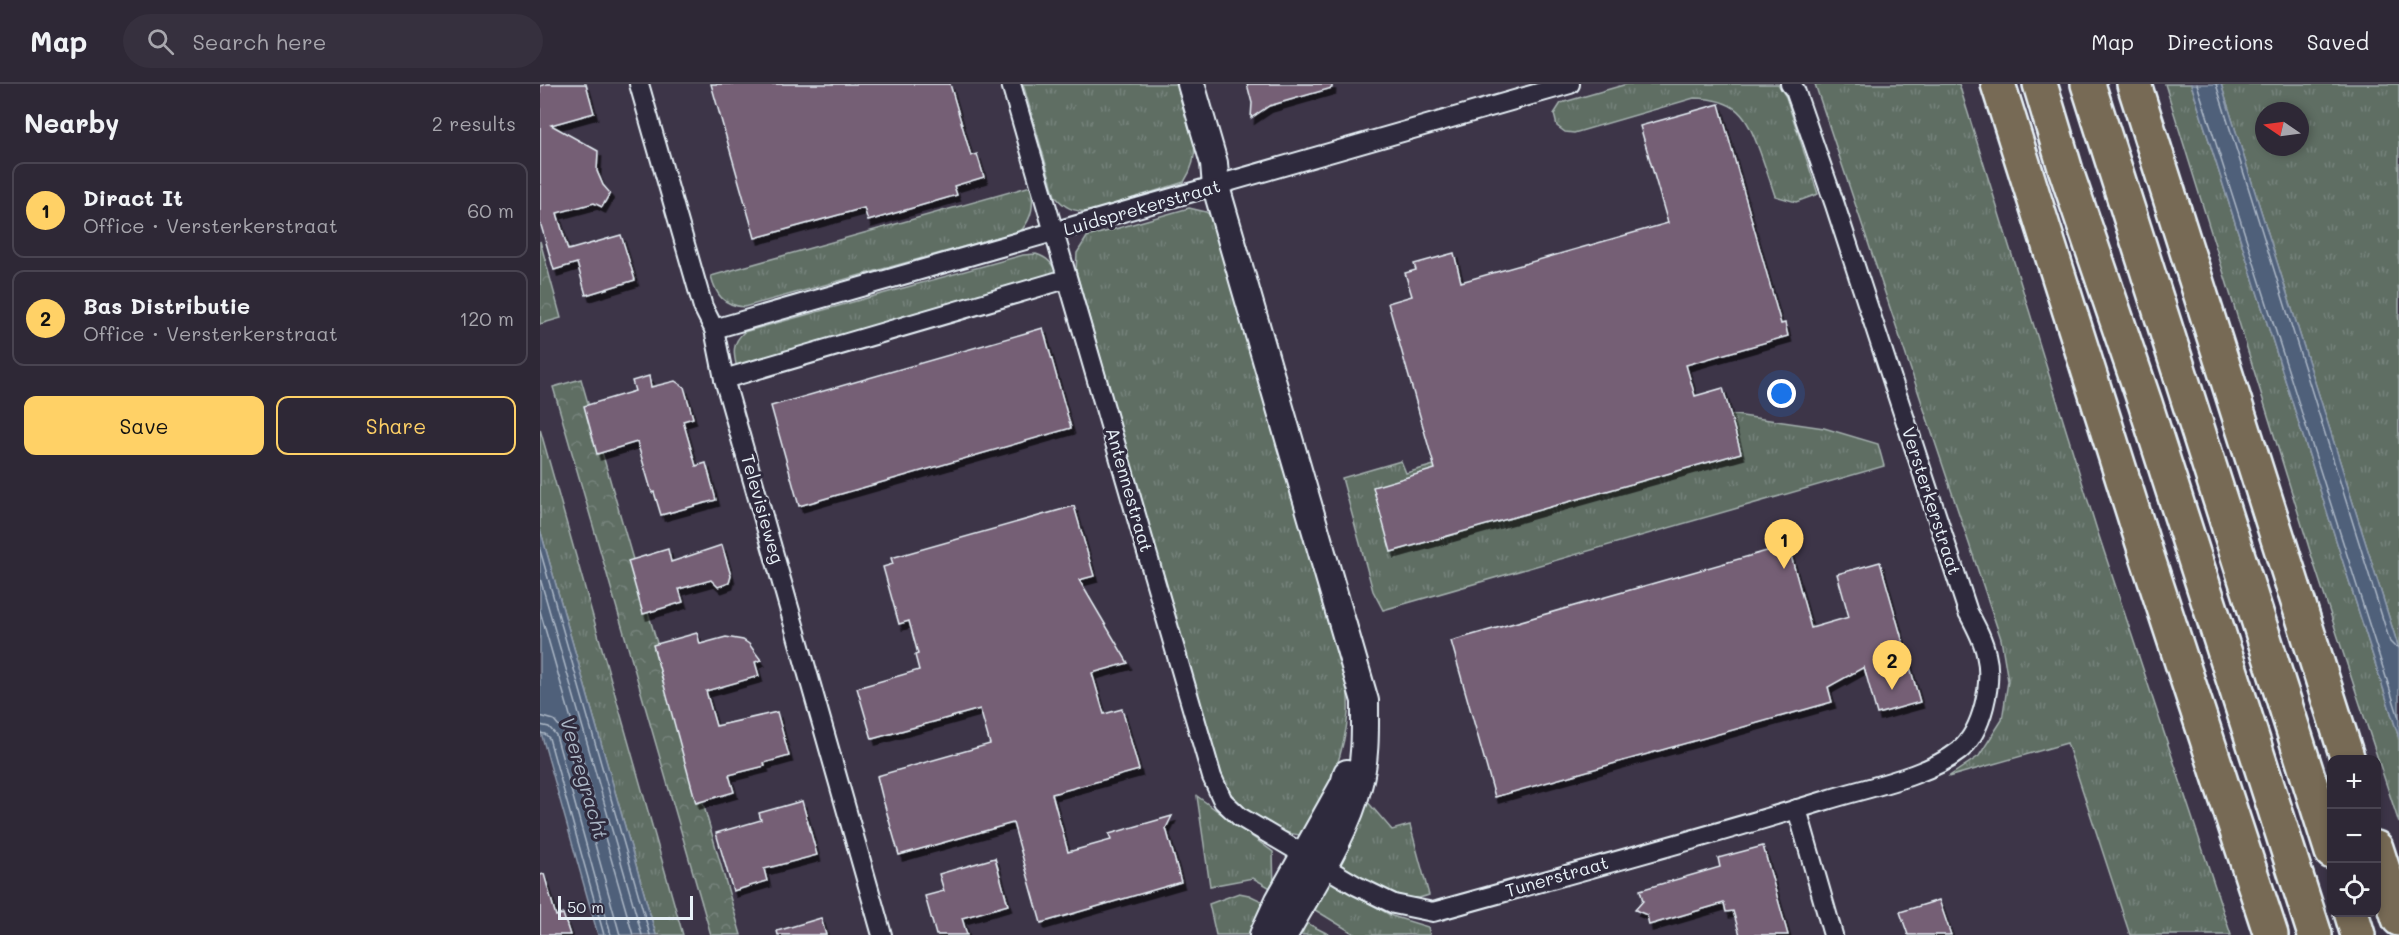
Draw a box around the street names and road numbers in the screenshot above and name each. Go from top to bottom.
street label: Luidsprekerstraat [1061,173,1223,241]
street label: Versterkerstraat [1897,424,1967,578]
street label: Antennestraat [1101,425,1159,555]
street label: Televisieweg [736,451,790,566]
street label: Tunerstraat [1502,850,1611,902]

